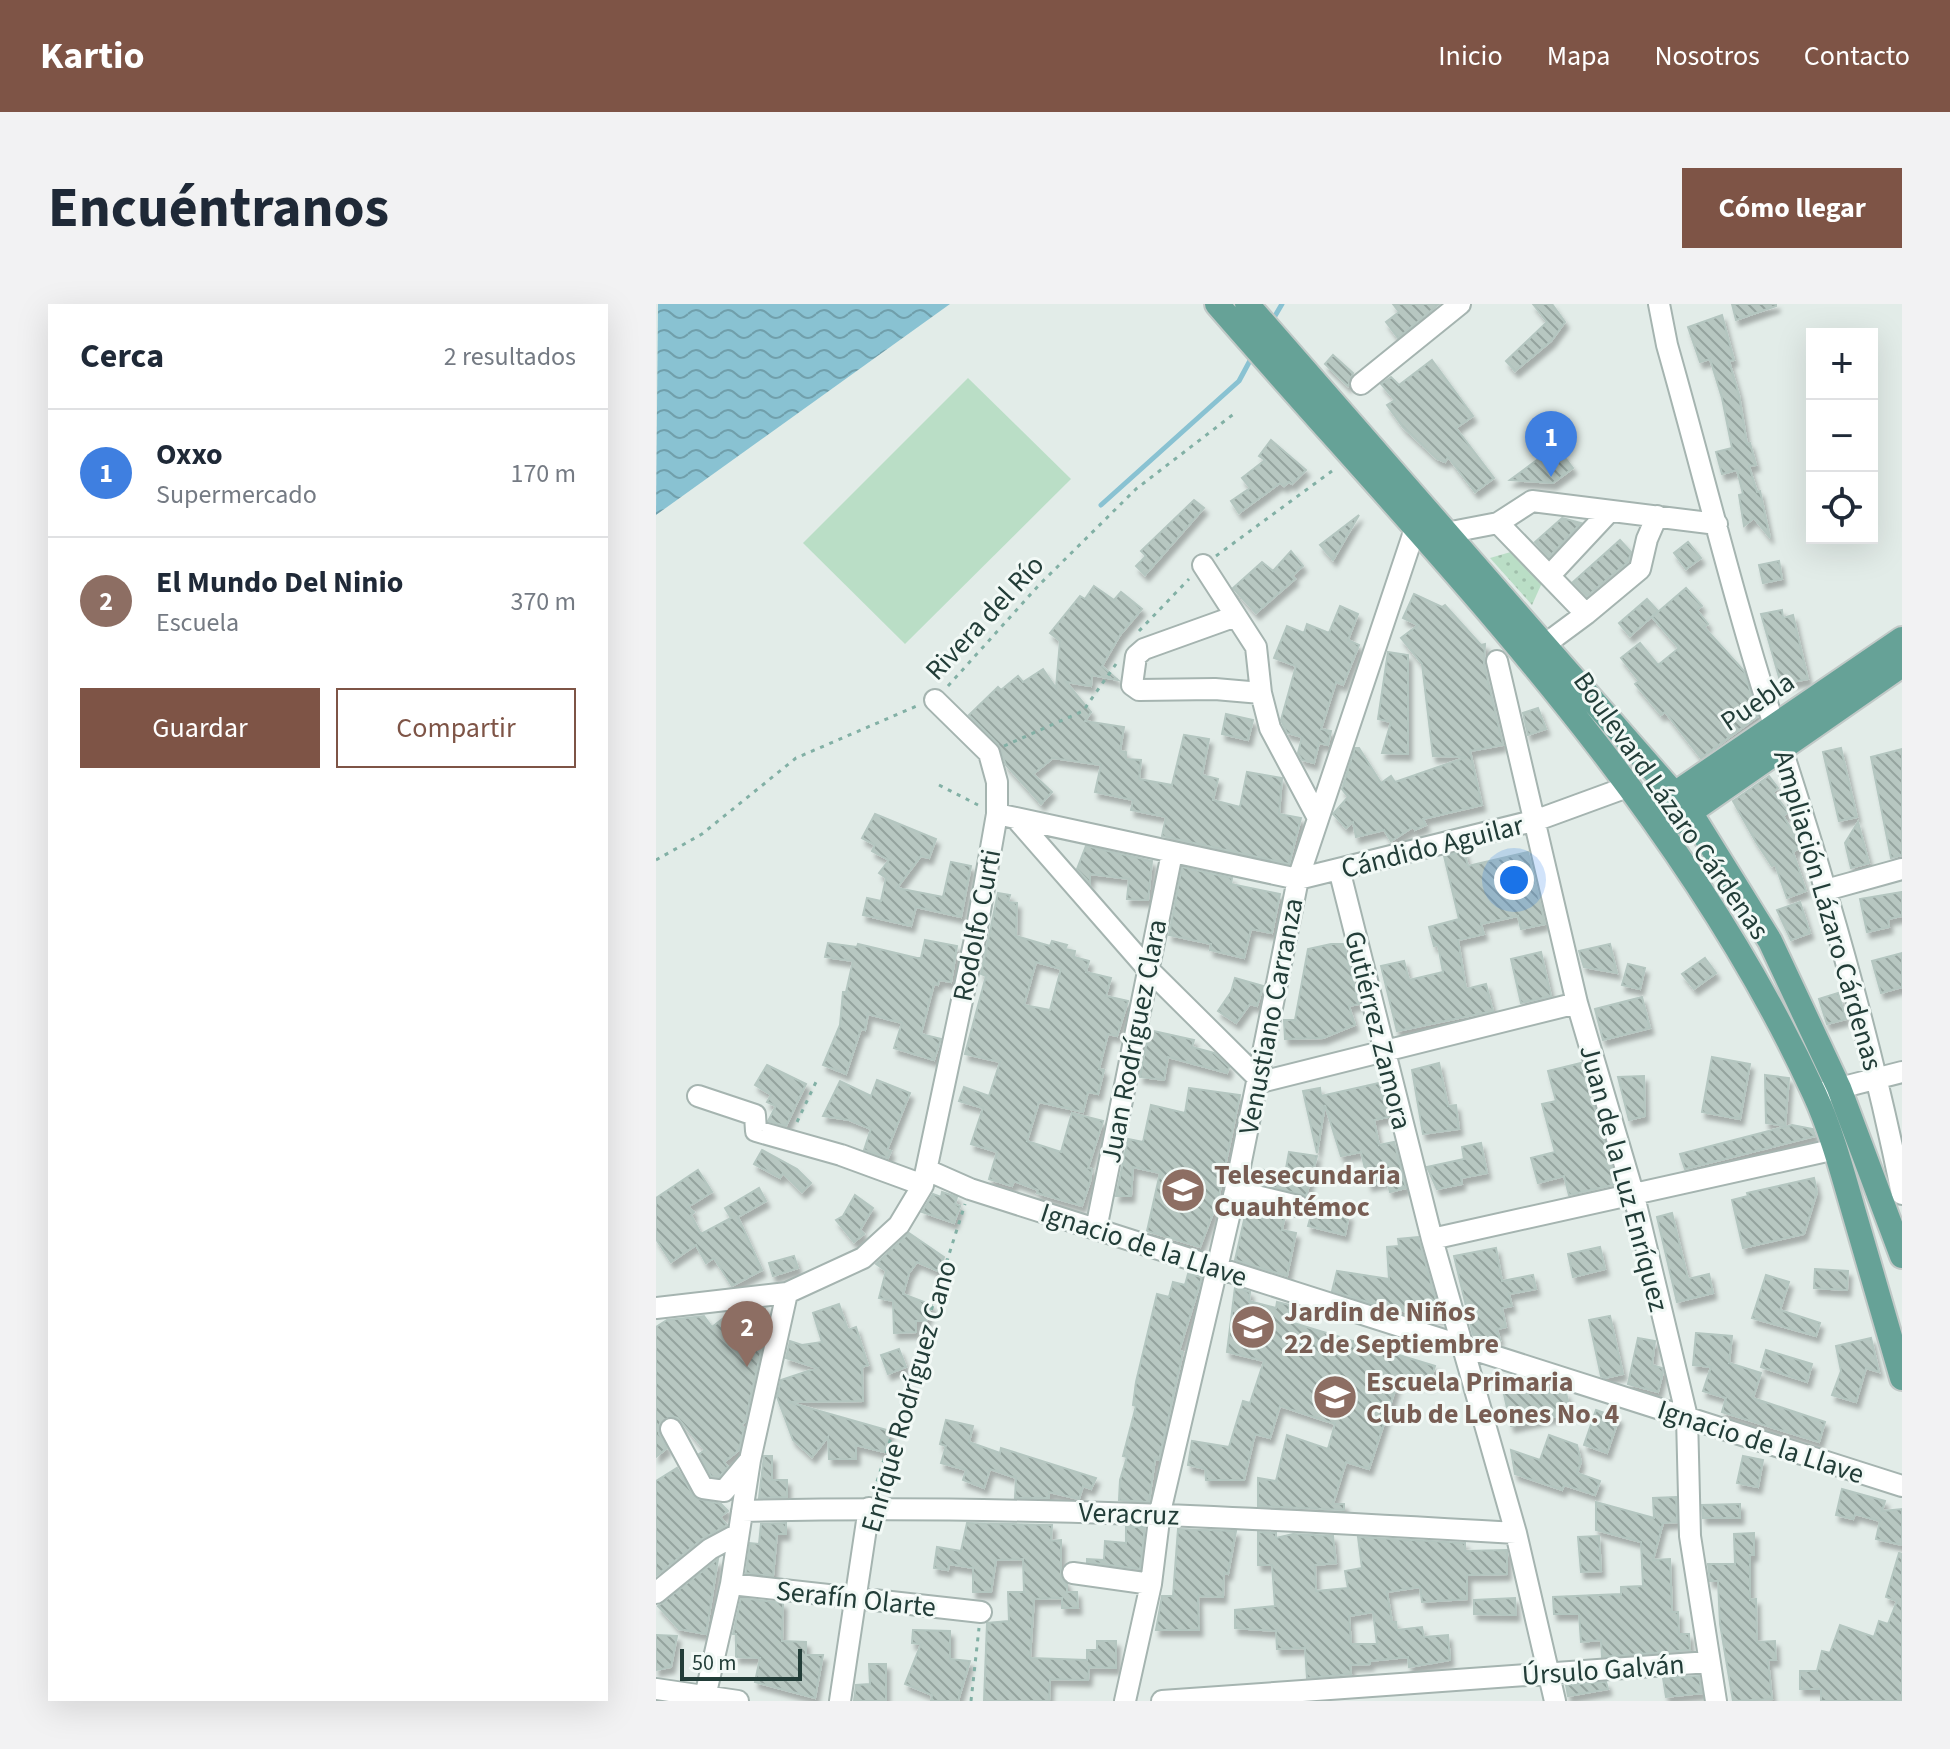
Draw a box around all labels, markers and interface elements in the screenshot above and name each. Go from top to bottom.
text: Kartio [40,29,145,83]
text: Inicio [1438,36,1503,76]
text: Mapa [1547,36,1610,76]
text: Nosotros [1654,36,1760,76]
text: Contacto [1804,36,1910,76]
button: Cómo llegar [1682,168,1902,248]
text: Encuéntranos [48,169,389,248]
map controls [1806,328,1878,544]
button: + [1806,328,1878,400]
text: Cerca [80,332,164,381]
text: 2 resultados [444,338,576,375]
button: − [1806,400,1878,472]
pin: 1 [1525,411,1577,477]
text: Oxxo [156,433,223,476]
text: 1 [99,455,113,492]
text: 170 m [510,455,576,492]
button: locate [1806,472,1878,544]
text: Supermercado [156,476,317,513]
street label: Rivera del Río [916,546,1053,689]
text: El Mundo Del Ninio [156,561,403,604]
text: 2 [99,583,113,620]
text: 370 m [510,583,576,620]
text: Escuela [156,604,239,641]
street label: Puebla [1713,662,1803,741]
street label: Boulevard Lázaro Cárdenas [1563,664,1779,948]
button: Guardar [80,688,320,768]
button: Compartir [336,688,576,768]
street label: Ampliación Lázaro Cárdenas [1763,746,1893,1075]
street label: Cándido Aguilar [1337,805,1528,889]
street label: Rodolfo Curti [943,846,1011,1005]
your location [1494,860,1534,900]
street label: Venustiano Carranza [1228,895,1313,1138]
street label: Juan Rodríguez Clara [1091,916,1177,1167]
street label: Gutiérrez Zamora [1334,927,1422,1134]
street label: Juan de la Luz Enríquez [1569,1040,1679,1316]
place label: Telesecundaria Cuauhtémoc [1214,1155,1401,1227]
school or university icon: Telesecundaria Cuauhtémoc [1159,1166,1207,1214]
street label: Ignacio de la Llave [1035,1193,1252,1297]
street label: Enrique Rodríguez Cano [851,1256,967,1537]
place label: Jardin de Niños 22 de Septiembre [1284,1292,1499,1364]
pin: 2 [721,1301,773,1367]
school or university icon: Jardin de Niños 22 de Septiembre [1229,1303,1277,1351]
place label: Escuela Primaria Club de Leones No. 4 [1366,1362,1620,1434]
school or university icon: Escuela Primaria Club de Leones No. 4 [1311,1373,1359,1421]
street label: Ignacio de la Llave [1652,1390,1869,1494]
street label: Veracruz [1078,1492,1180,1536]
street label: Serafín Olarte [774,1571,938,1627]
street label: Úrsulo Galván [1520,1644,1686,1696]
scale bar [680,1645,802,1681]
text: 50 m [692,1647,737,1679]

